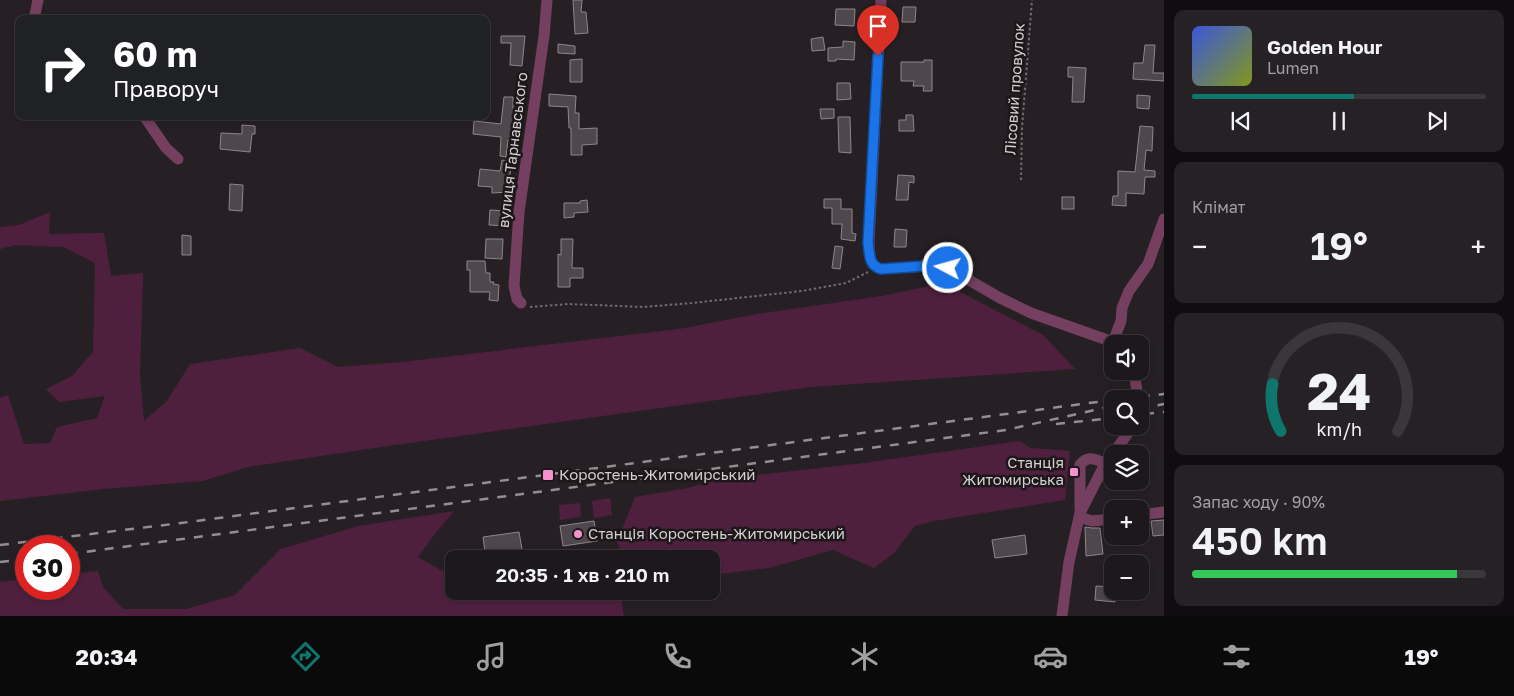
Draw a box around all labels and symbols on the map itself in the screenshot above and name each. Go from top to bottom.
pin [857,5,899,56]
street label: Лісовий провулок [1000,22,1028,156]
street label: вулиця Тарнавського [494,71,530,229]
position arrow [921,241,973,293]
place label: Станція Житомирська [962,453,1064,488]
place label: Коростень-Житомирський [559,465,755,483]
marker: Станція Житомирська [1068,466,1080,478]
marker: Коростень-Житомирський [541,468,555,482]
place label: Станція Коростень-Житомирський [588,524,845,542]
marker: Станція Коростень-Житомирський [572,528,584,540]
speed limit sign: 30 [15,535,80,600]

